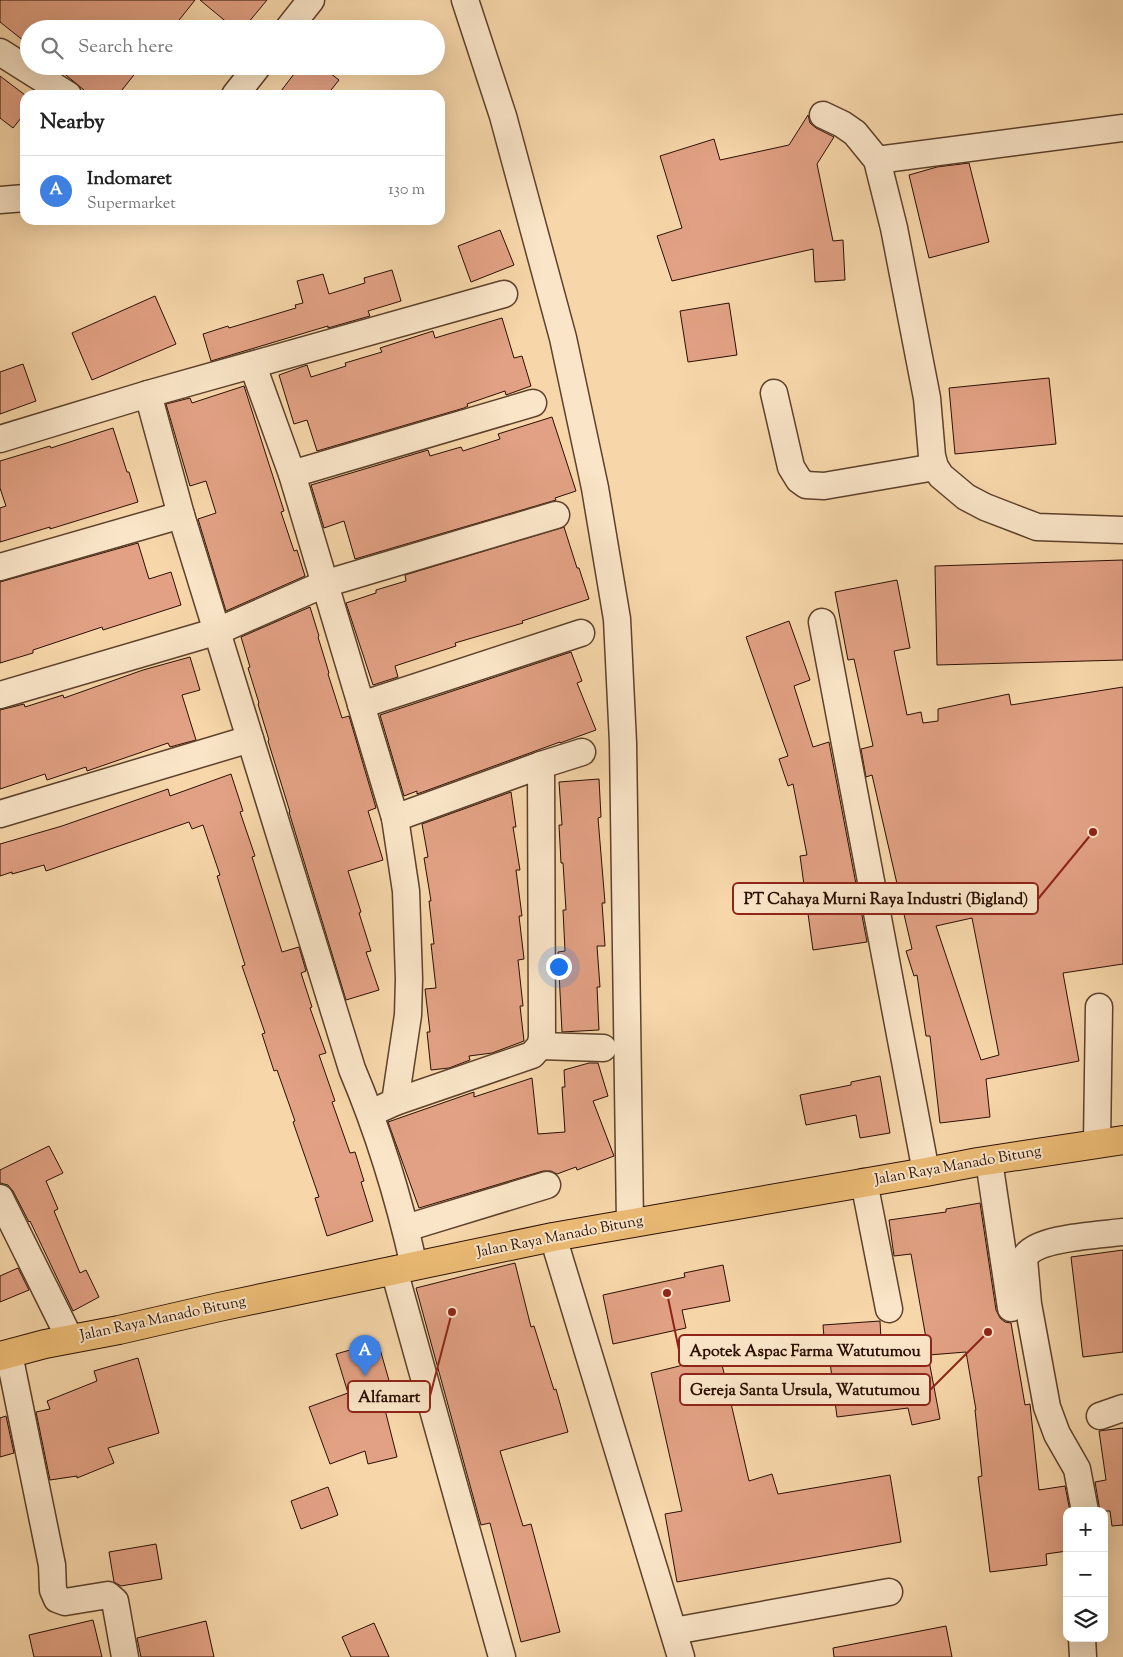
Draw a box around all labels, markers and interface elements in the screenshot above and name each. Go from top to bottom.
search box [20,20,445,75]
icon: search [38,34,66,62]
text: Search here [78,34,173,61]
text: Nearby [40,108,105,138]
text: Indomaret [87,166,172,193]
text: A [50,179,63,202]
text: 130 m [388,179,425,202]
text: Supermarket [87,193,176,216]
callout: PT Cahaya Murni Raya Industri (Bigland) [733,883,1038,914]
text: PT Cahaya Murni Raya Industri (Bigland) [744,889,1028,912]
your location [546,954,572,980]
street label: Jalan Raya Manado Bitung [872,1141,1043,1191]
street label: Jalan Raya Manado Bitung [474,1211,645,1264]
street label: Jalan Raya Manado Bitung [77,1291,248,1347]
pin: A [349,1335,381,1376]
callout: Apotek Aspac Farma Watutumou [679,1335,931,1366]
text: Apotek Aspac Farma Watutumou [689,1341,922,1364]
callout: Gereja Santa Ursula, Watutumou [680,1374,930,1405]
text: Gereja Santa Ursula, Watutumou [690,1380,921,1403]
callout: Alfamart [348,1381,430,1412]
text: Alfamart [358,1387,421,1410]
map controls [1063,1507,1108,1642]
button: + [1063,1507,1108,1552]
button: − [1063,1552,1108,1597]
button: layers [1063,1597,1108,1642]

